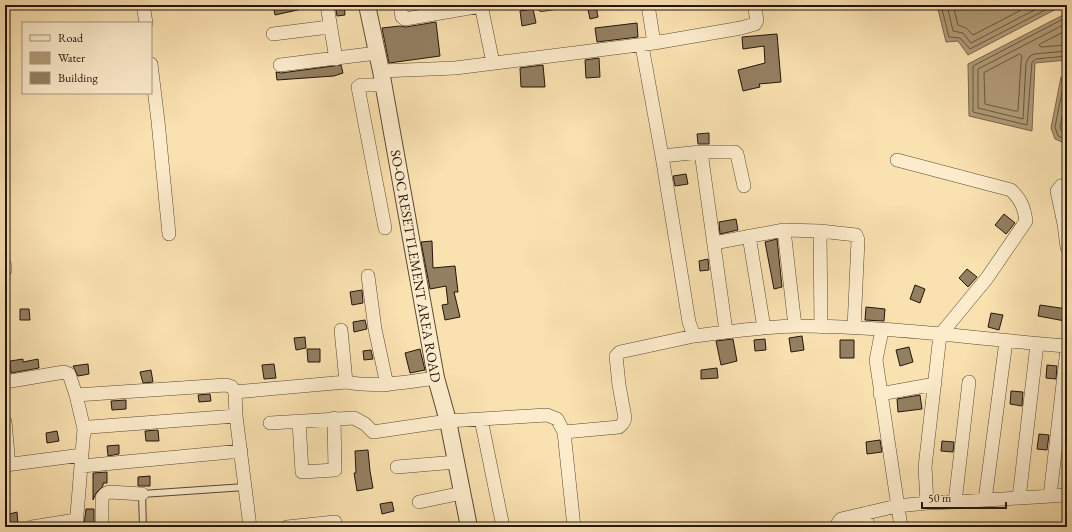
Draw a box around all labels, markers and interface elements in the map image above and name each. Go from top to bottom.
legend [22,22,152,94]
text: Road [58,30,84,46]
text: Water [58,50,85,66]
text: Building [58,70,99,86]
street label: SO-OC RESETTLEMENT AREA ROAD [387,148,445,384]
scale bar [922,484,1006,510]
text: 50 m [928,490,952,506]

